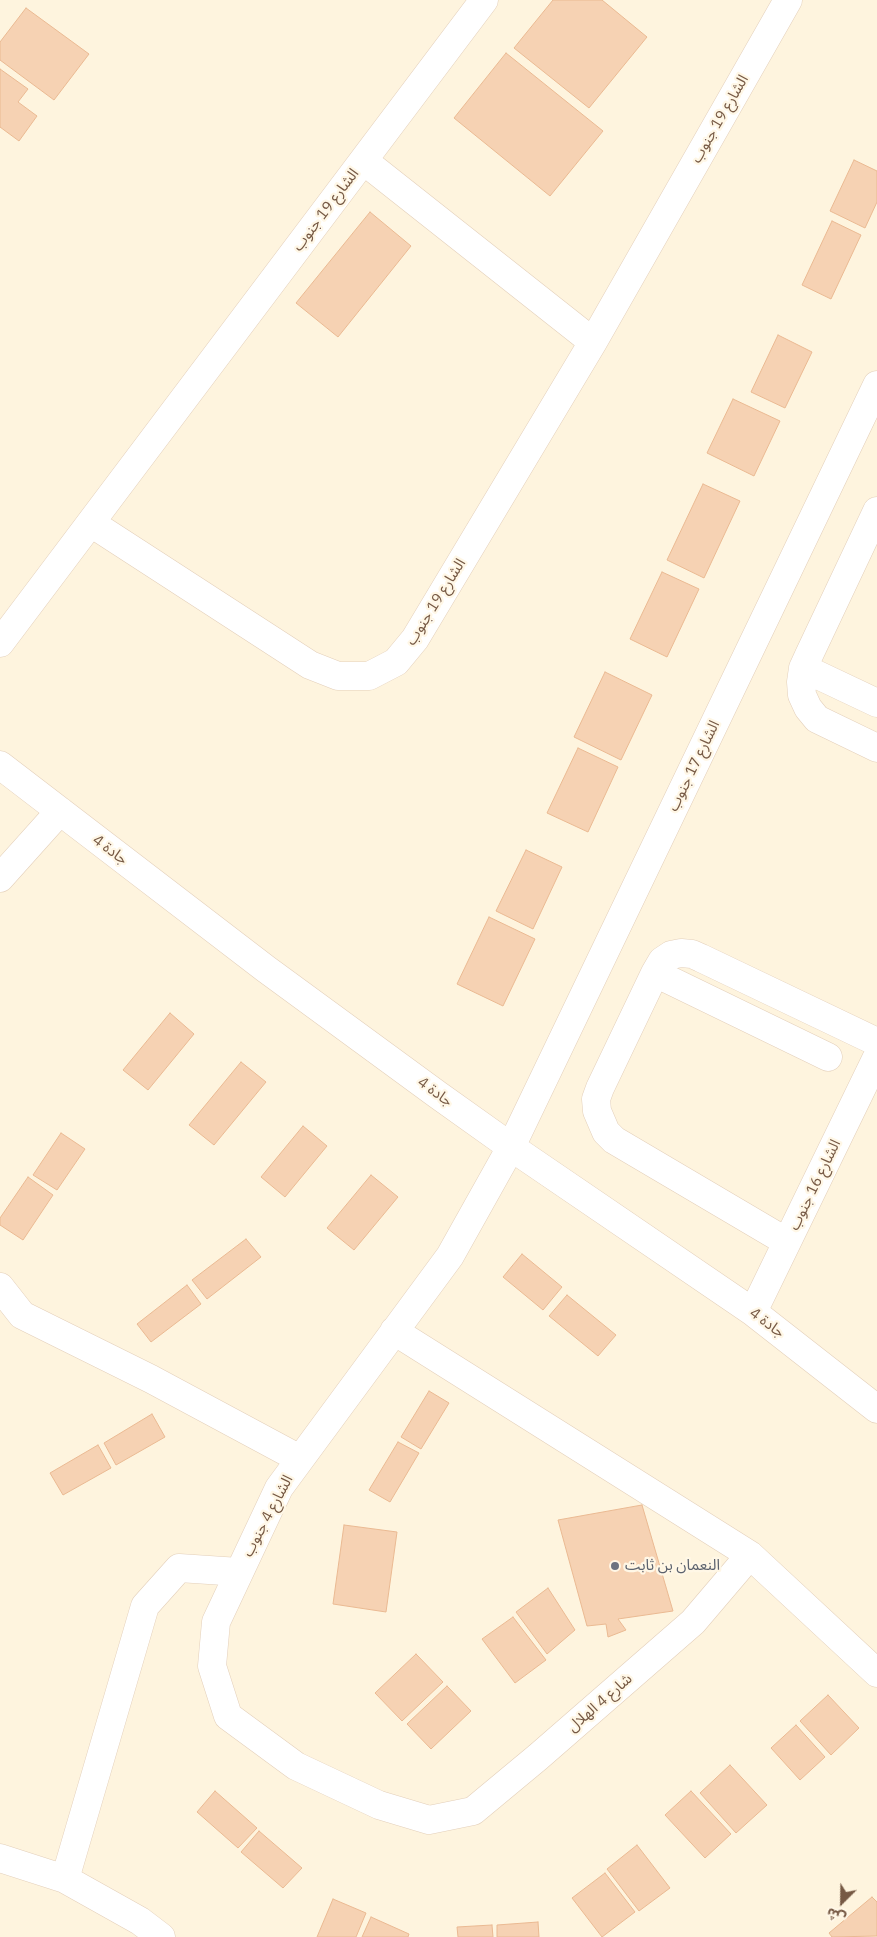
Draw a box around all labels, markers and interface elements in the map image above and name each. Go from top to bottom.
street label: الشارع 19 جنوب [688,72,752,166]
street label: الشارع 19 جنوب [289,165,363,255]
street label: الشارع 19 جنوب [402,555,470,649]
street label: الشارع 17 جنوب [664,718,724,814]
street label: جادة 4 [89,831,131,869]
street label: جادة 4 [414,1073,456,1111]
street label: الشارع 16 جنوب [785,1137,845,1233]
street label: جادة 4 [746,1304,788,1342]
street label: الشارع 4 جنوب [239,1472,297,1560]
place label: النعمان بن ثابت [625,1557,720,1575]
marker: النعمان بن ثابت [609,1560,621,1572]
street label: شارع 4 الهلال [564,1670,636,1736]
north arrow [817,1877,867,1927]
text: ش [824,1904,848,1928]

